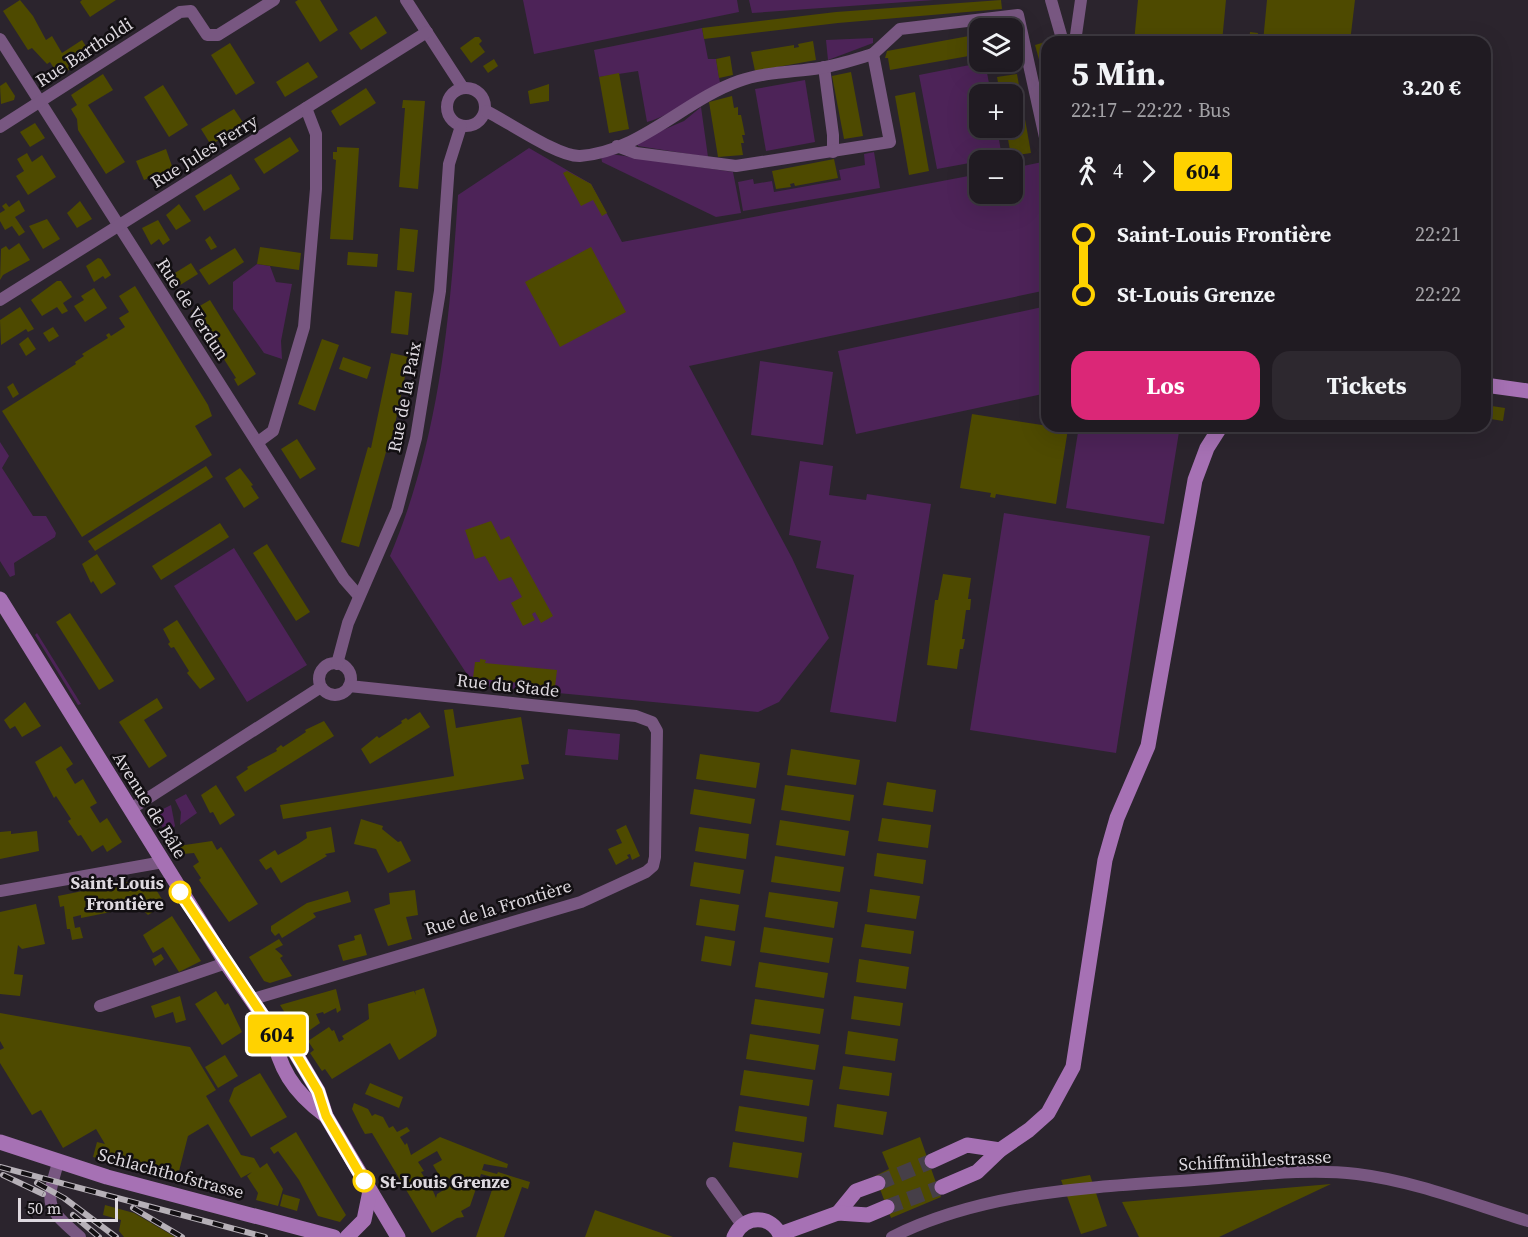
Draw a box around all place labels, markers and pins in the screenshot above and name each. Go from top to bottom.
place label: Saint-Louis Frontière [70,870,164,916]
marker: Saint-Louis Frontière [169,881,191,903]
place label: St-Louis Grenze [380,1169,509,1194]
marker: St-Louis Grenze [353,1170,375,1192]

